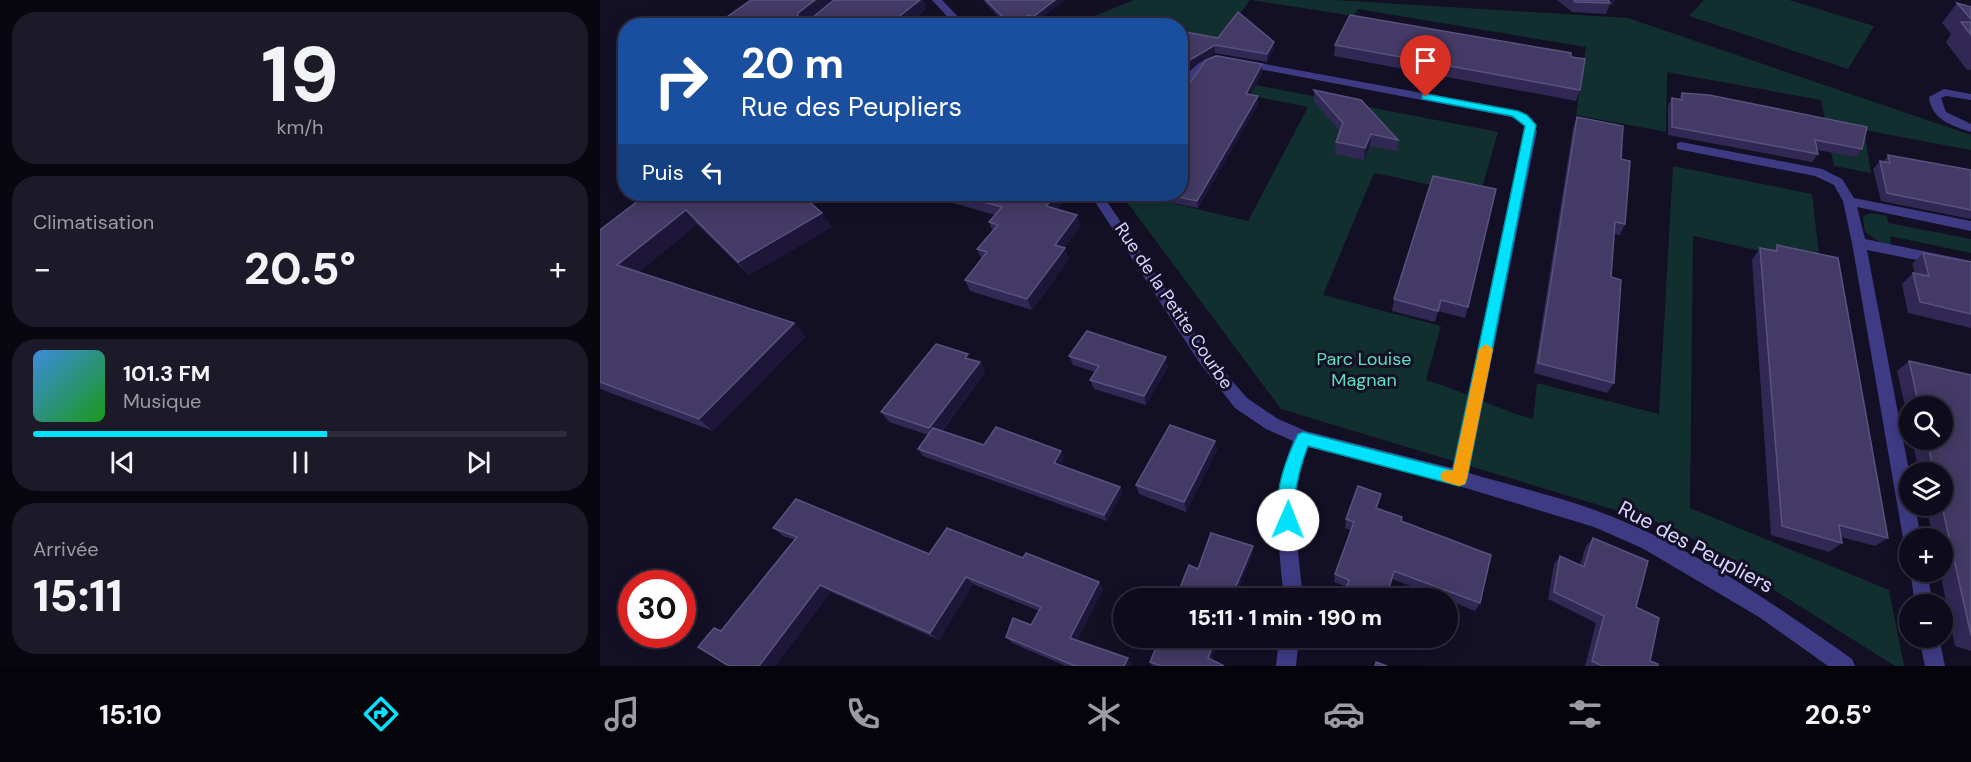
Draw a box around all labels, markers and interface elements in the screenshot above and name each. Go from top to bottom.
text: 19 [261,24,339,125]
pin [1400,35,1451,97]
text: 20 m [741,36,844,91]
icon: right [642,42,720,120]
icon: arrive [1409,44,1442,77]
text: Rue des Peupliers [741,89,962,124]
text: km/h [276,114,324,140]
icon: left [696,156,729,189]
text: Puis [642,158,684,187]
text: Climatisation [33,209,154,235]
street label: Rue de la Petite Courbe [1109,218,1239,394]
text: 20.5° [244,239,356,298]
text: − [33,247,51,290]
text: + [549,247,567,290]
park label: Parc Louise Magnan [1317,347,1411,392]
text: 101.3 FM [123,359,210,388]
text: Musique [123,388,201,414]
map controls [1899,396,1953,648]
button: search [1899,396,1953,450]
icon: previous [106,446,139,479]
icon: pause [284,446,317,479]
icon: next [462,446,495,479]
button: layers [1899,462,1953,516]
position arrow [1256,488,1320,552]
street label: Rue des Peupliers [1614,494,1778,600]
button: + [1899,528,1953,582]
text: Arrivée [33,536,99,562]
text: 15:11 [33,566,123,625]
speed limit sign: 30 [618,570,696,648]
button: − [1899,594,1953,648]
text: 15:11 · 1 min · 190 m [1189,603,1382,632]
icon: directions [360,693,402,735]
icon: music [601,693,643,735]
icon: phone [842,693,884,735]
icon: climate [1083,693,1125,735]
icon: car [1323,693,1365,735]
icon: filters [1564,693,1606,735]
text: 15:10 [99,697,162,732]
text: 20.5° [1805,697,1872,732]

